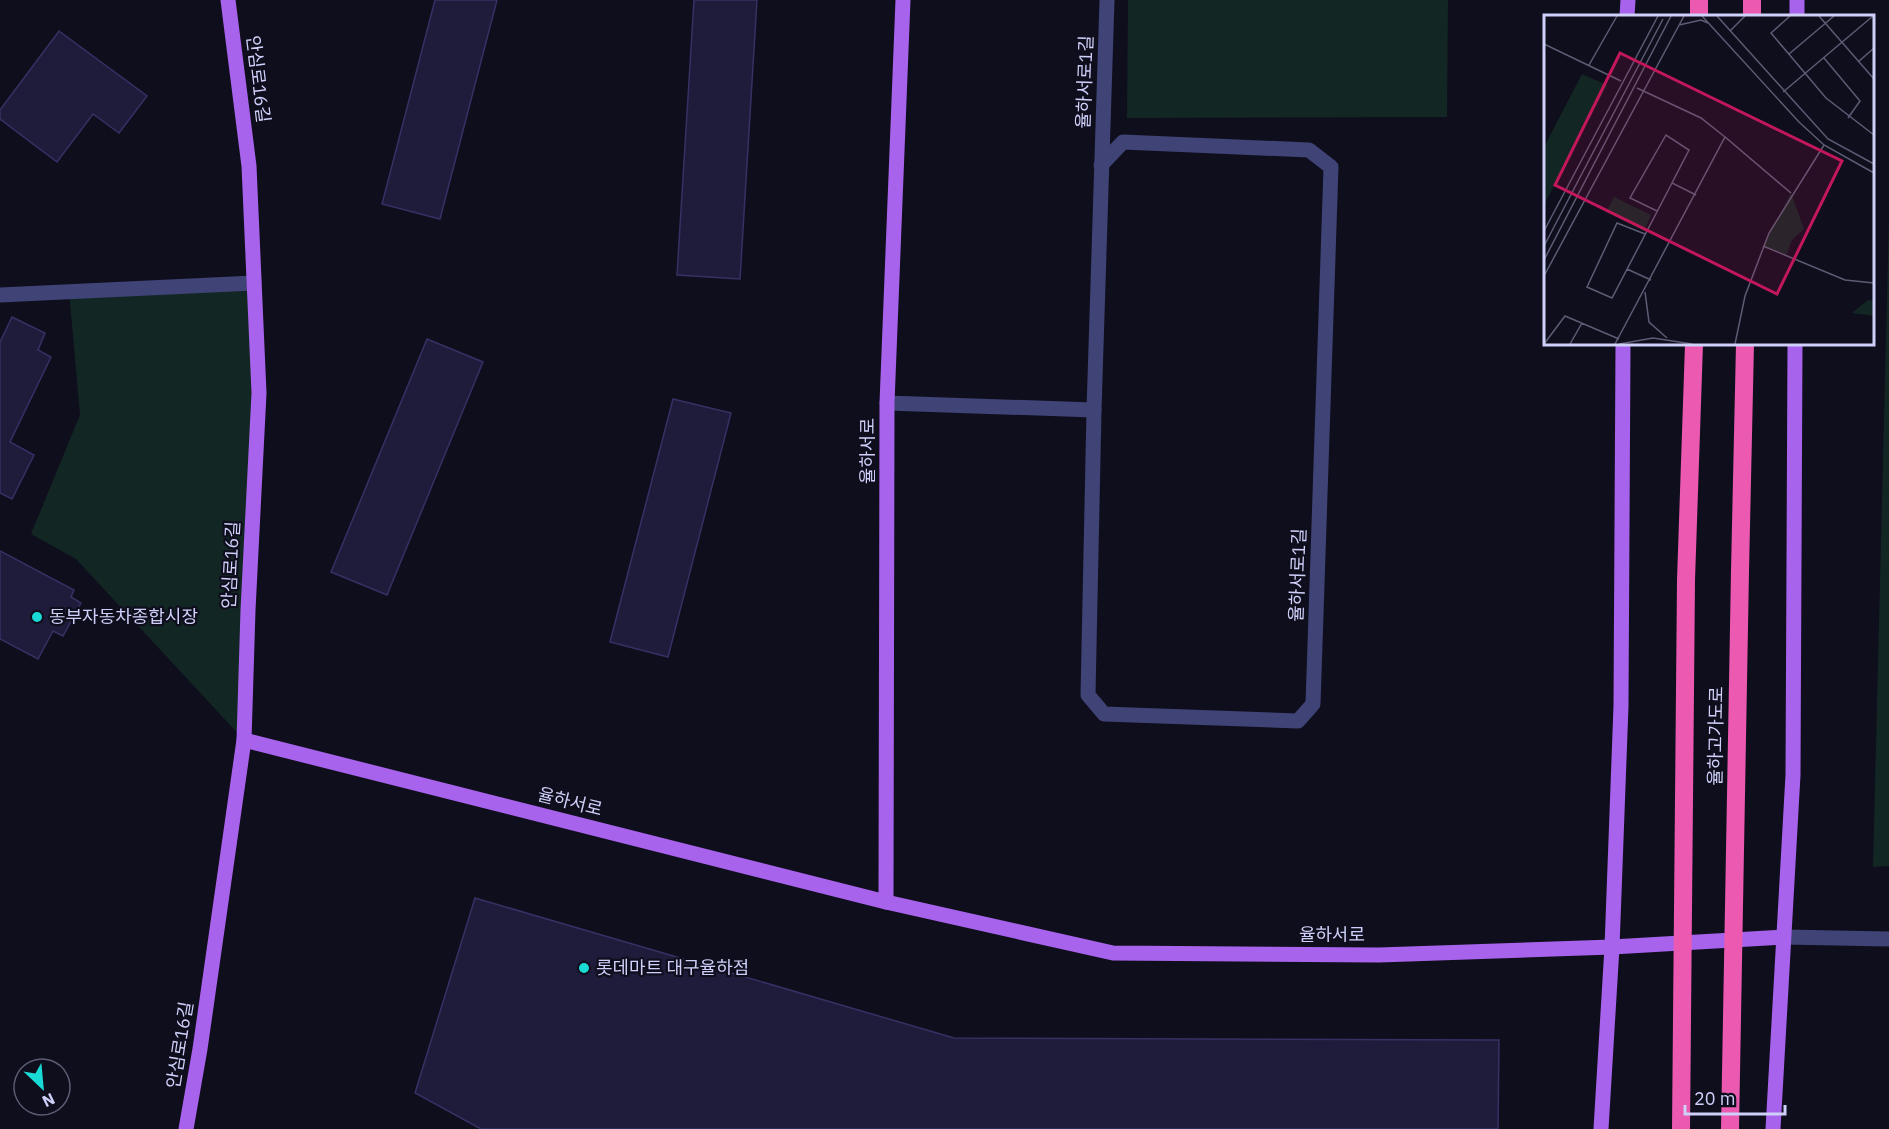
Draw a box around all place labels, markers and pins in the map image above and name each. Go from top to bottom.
place label: 동부자동차종합시장 [49,605,198,628]
marker: 동부자동차종합시장 [30,610,44,624]
place label: 롯데마트 대구율하점 [596,956,749,979]
marker: 롯데마트 대구율하점 [577,961,591,975]

